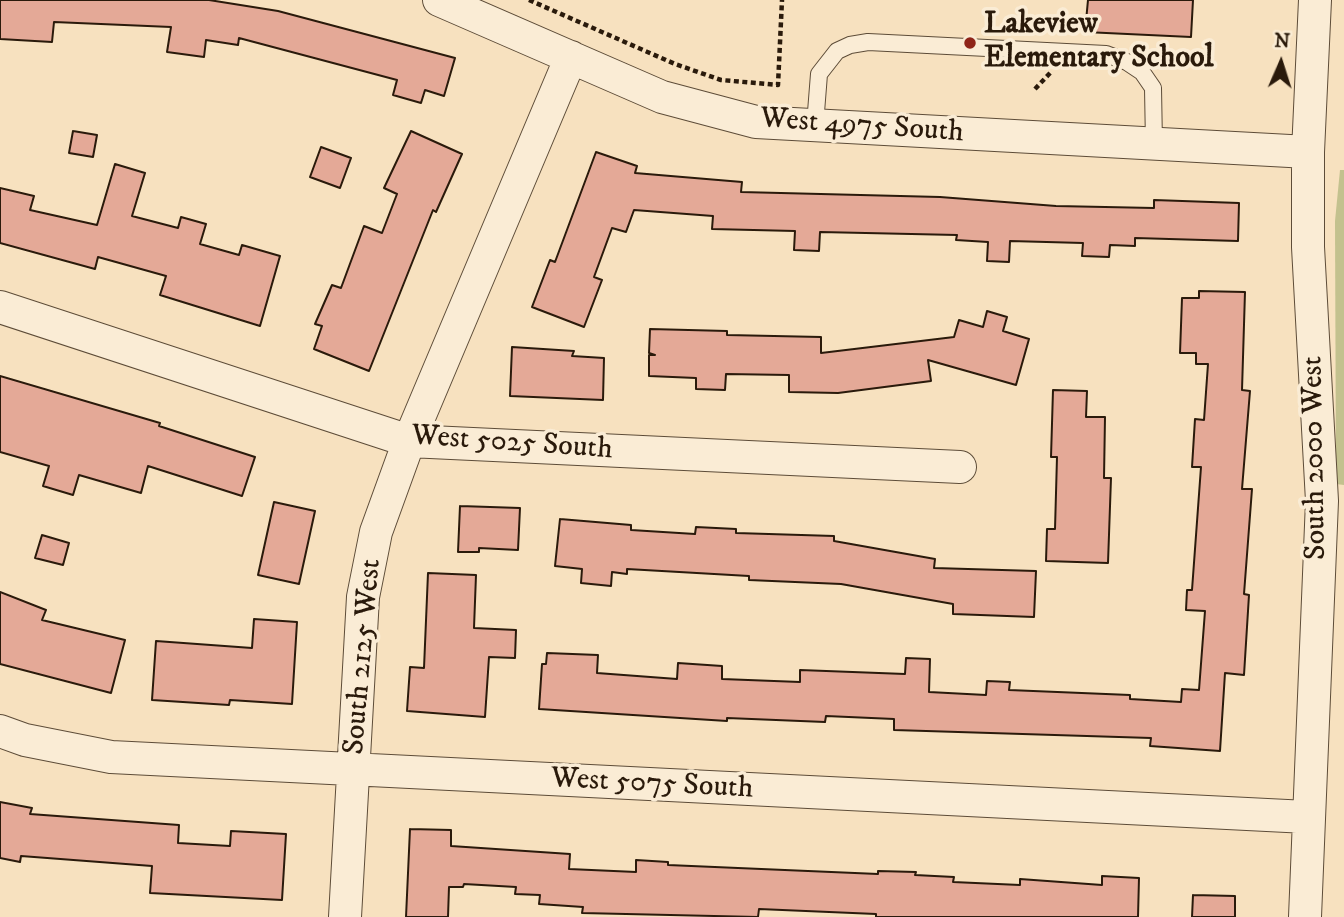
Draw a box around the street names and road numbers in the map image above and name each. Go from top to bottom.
street label: West 4975 South [759,102,965,152]
street label: South 2000 West [1296,356,1336,560]
street label: West 5025 South [410,419,614,469]
street label: South 2125 West [338,558,390,756]
street label: West 5075 South [550,762,754,808]

